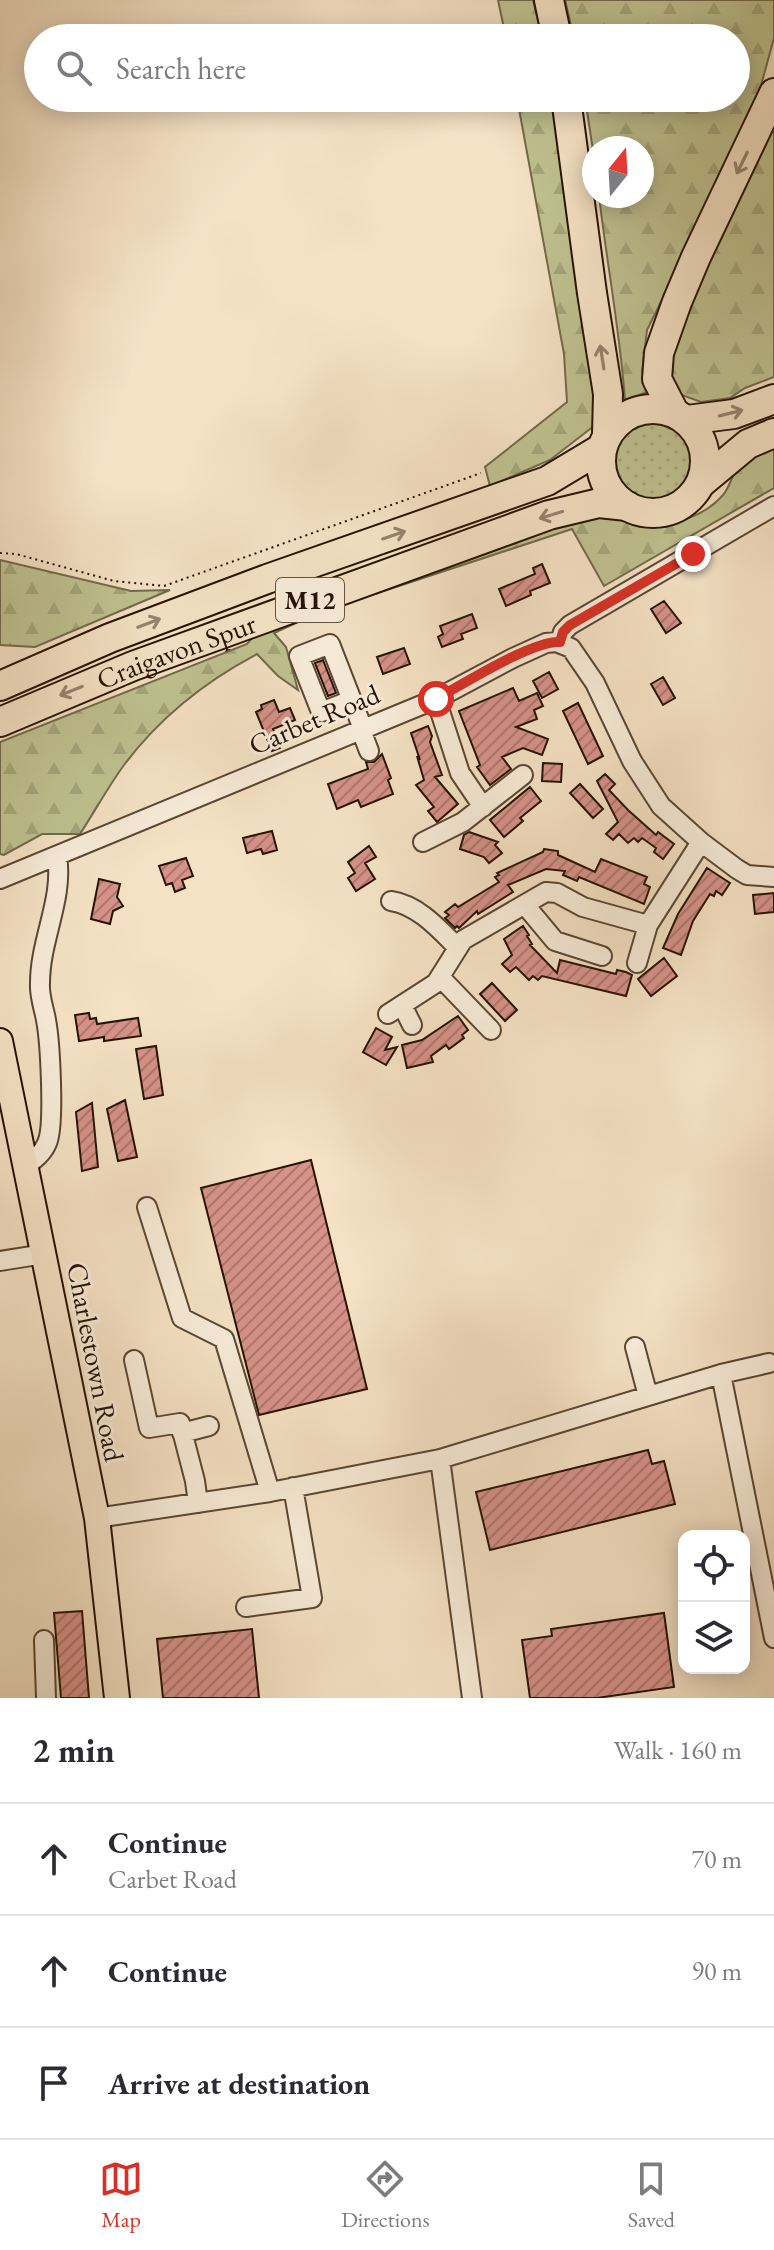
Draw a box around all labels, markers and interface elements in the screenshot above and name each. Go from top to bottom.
search box [24,24,750,112]
icon: search [52,46,96,90]
text: Search here [116,49,246,88]
north arrow [582,136,654,208]
one-way arrow [733,151,749,175]
one-way arrow [594,345,609,370]
one-way arrow [718,405,744,420]
one-way arrow [539,509,564,523]
one-way arrow [381,526,406,541]
route end [675,536,711,572]
road number: M12 [276,578,344,622]
street label: Craigavon Spur [91,605,262,697]
one-way arrow [137,615,161,629]
street label: Carbet Road [243,675,386,763]
route start [418,681,454,717]
one-way arrow [59,685,84,700]
street label: Charlestown Road [59,1259,133,1465]
map controls [678,1530,750,1674]
button: locate [678,1530,750,1602]
button: layers [678,1602,750,1674]
text: 2 min [32,1728,115,1772]
text: Walk · 160 m [614,1733,742,1767]
text: Continue [108,1823,227,1862]
icon: ahead [32,1837,76,1881]
text: 70 m [692,1842,742,1876]
text: Carbet Road [108,1862,237,1896]
icon: ahead [32,1949,76,1993]
text: Continue [108,1952,227,1991]
text: 90 m [692,1954,742,1988]
icon: arrive [32,2061,76,2105]
text: Arrive at destination [108,2064,370,2103]
tab: Map [99,2157,143,2234]
tab: Directions [341,2157,430,2234]
tab: Saved [628,2157,675,2234]

